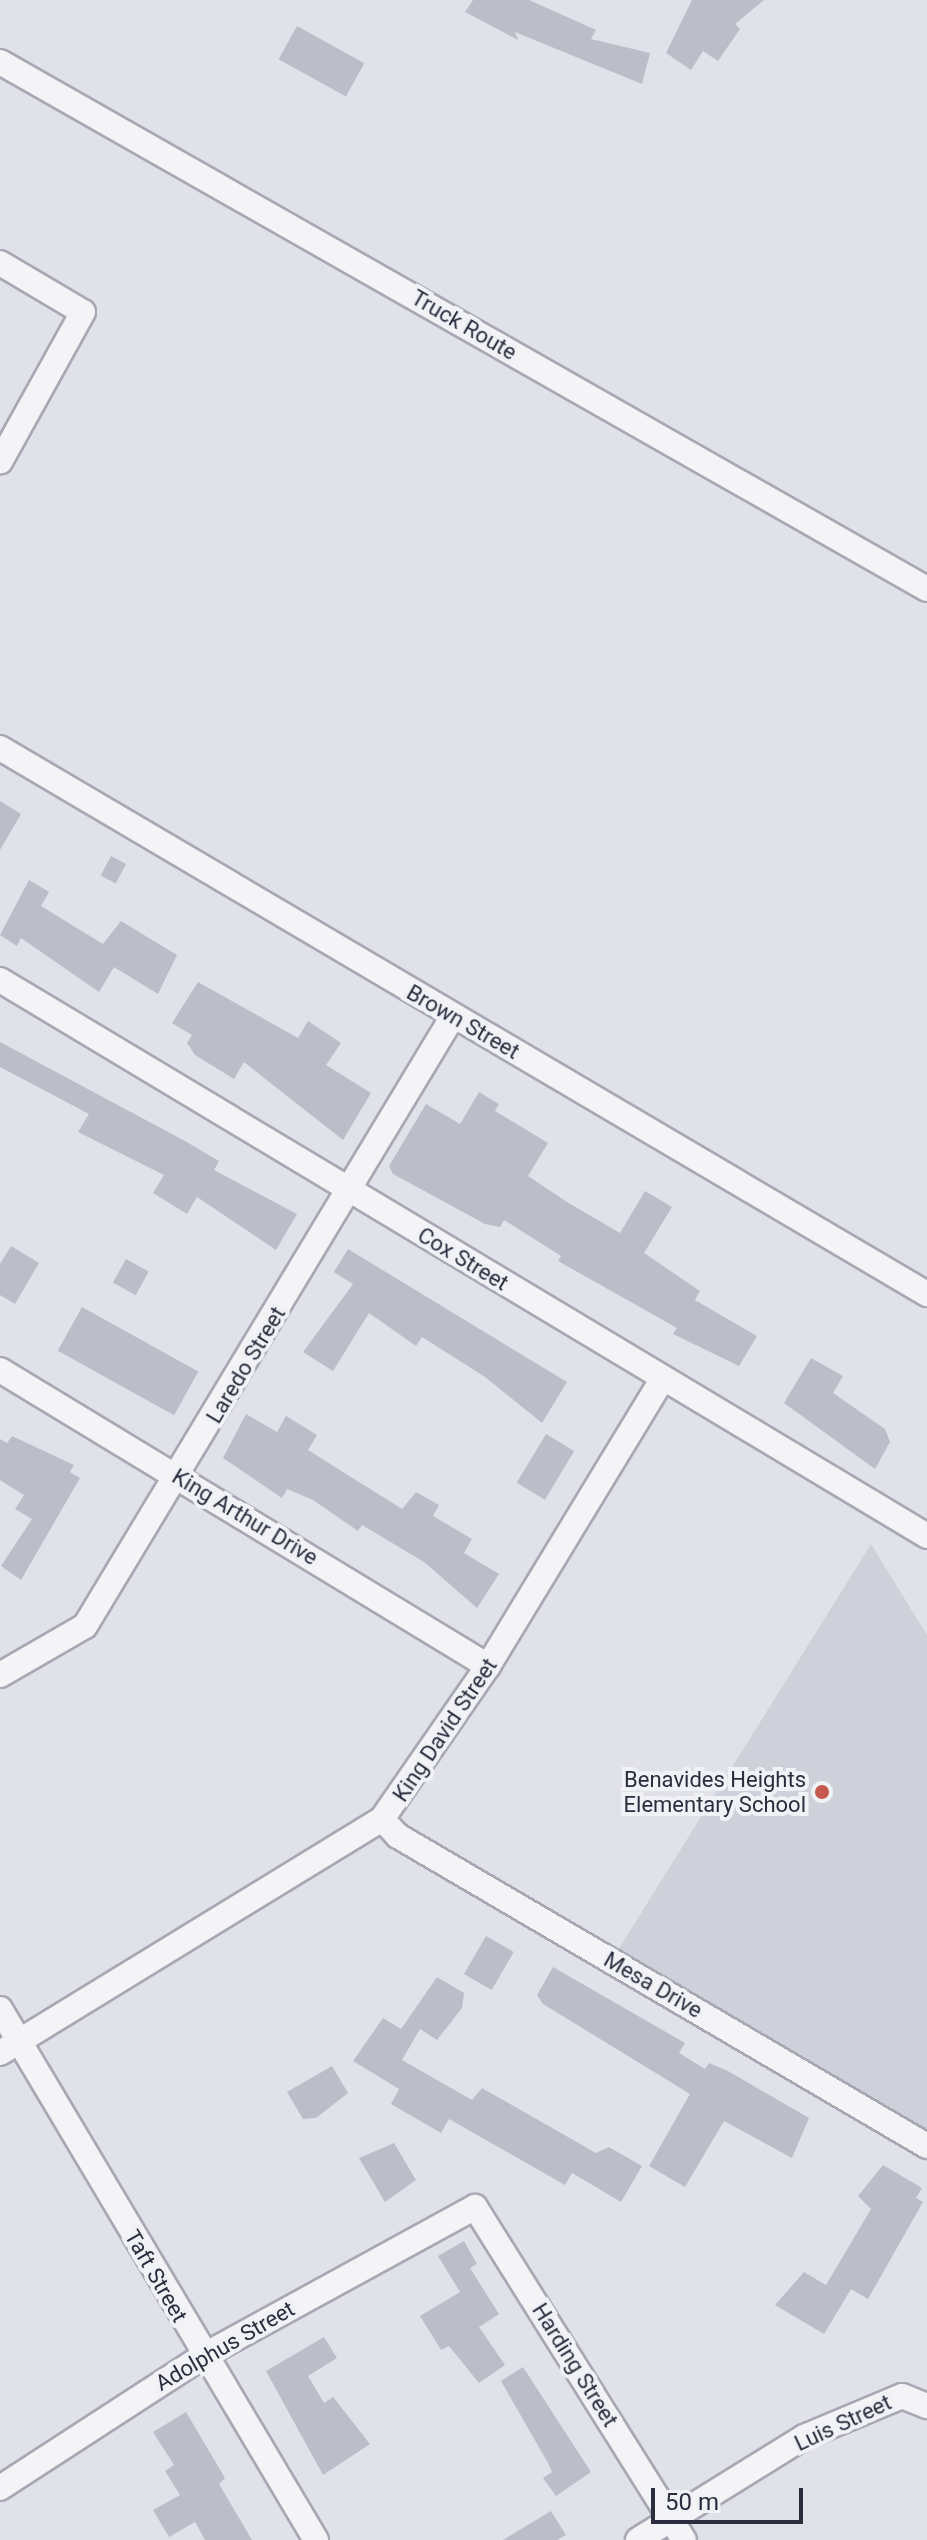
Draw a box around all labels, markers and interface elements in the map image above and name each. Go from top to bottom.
street label: Truck Route [407,284,521,366]
street label: Brown Street [402,979,524,1065]
street label: Cox Street [413,1222,513,1296]
street label: Laredo Street [201,1302,291,1428]
street label: King Arthur Drive [167,1463,323,1571]
street label: King David Street [387,1653,503,1807]
place label: Benavides Heights Elementary School [624,1766,806,1818]
marker: Benavides Heights Elementary School [813,1783,831,1801]
street label: Mesa Drive [599,1946,707,2024]
street label: Taft Street [119,2225,193,2327]
street label: Adolphus Street [151,2296,299,2396]
street label: Harding Street [527,2298,623,2432]
street label: Luis Street [790,2389,896,2457]
scale bar [655,2472,807,2522]
text: 50 m [665,2488,719,2516]

